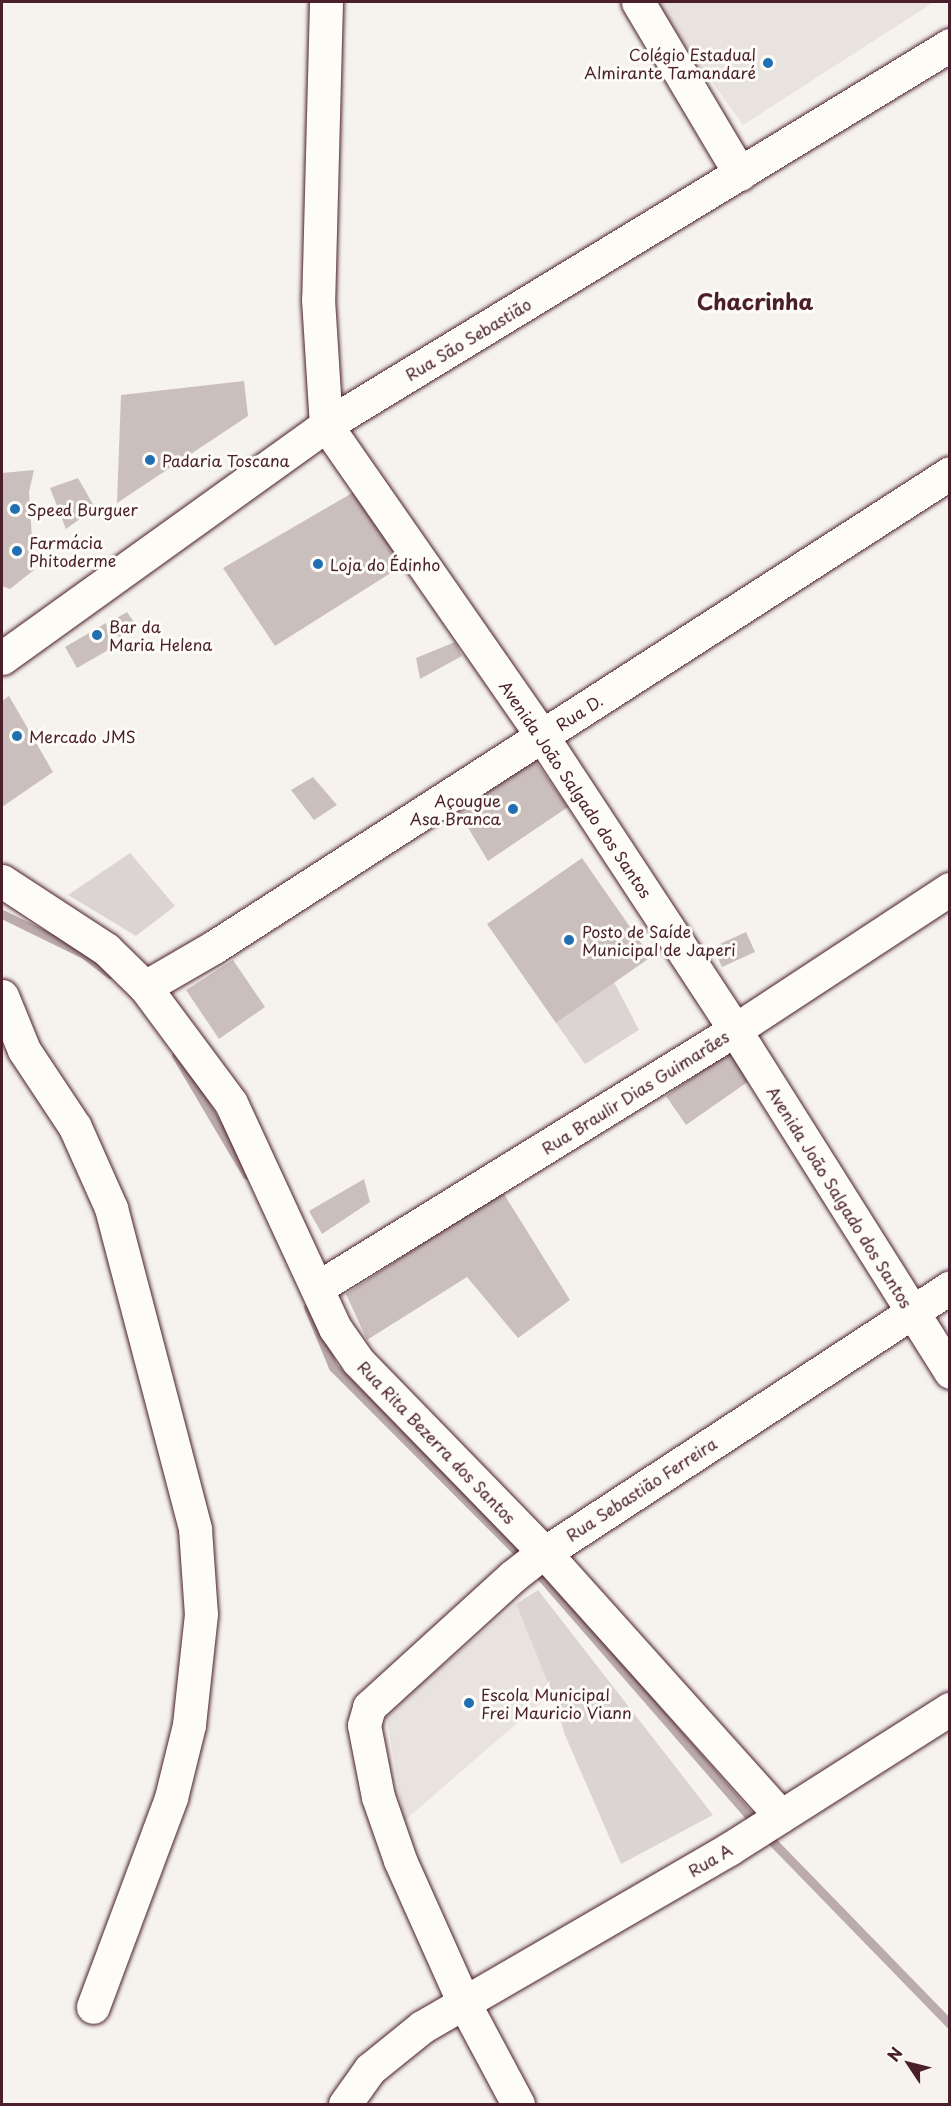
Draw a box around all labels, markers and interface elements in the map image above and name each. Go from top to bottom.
place label: Colégio Estadual Almirante Tamandaré [584,44,756,82]
marker: Colégio Estadual Almirante Tamandaré [761,56,775,70]
district label: Chacrinha [697,288,813,314]
street label: Rua São Sebastião [402,294,534,384]
place label: Padaria Toscana [162,450,290,470]
marker: Padaria Toscana [143,453,157,467]
place label: Speed Burguer [27,499,140,519]
marker: Speed Burguer [8,502,22,516]
place label: Farmácia Phitoderme [29,532,116,570]
marker: Farmácia Phitoderme [10,544,24,558]
place label: Loja do Édinho [330,554,441,574]
marker: Loja do Édinho [311,557,325,571]
place label: Bar da Maria Helena [109,616,213,654]
marker: Bar da Maria Helena [90,628,104,642]
street label: Avenida João Salgado dos Santos [496,677,656,901]
street label: Rua D. [552,690,606,734]
place label: Mercado JMS [29,726,136,746]
marker: Mercado JMS [10,729,24,743]
place label: Açougue Asa Branca [410,790,501,828]
marker: Açougue Asa Branca [506,802,520,816]
place label: Posto de Saíde Municipal de Japeri [582,921,735,959]
marker: Posto de Saíde Municipal de Japeri [560,931,578,949]
street label: Rua Braulir Dias Guimarães [538,1027,732,1157]
street label: Avenida João Salgado dos Santos [764,1083,916,1311]
street label: Rua Rita Bezerra dos Santos [354,1356,520,1528]
street label: Rua Sebastião Ferreira [562,1433,720,1545]
place label: Escola Municipal Frei Mauricio Viann [481,1684,632,1722]
marker: Escola Municipal Frei Mauricio Viann [462,1696,476,1710]
street label: Rua A [684,1840,736,1880]
north arrow [879,2034,939,2094]
text: N [881,2042,908,2066]

